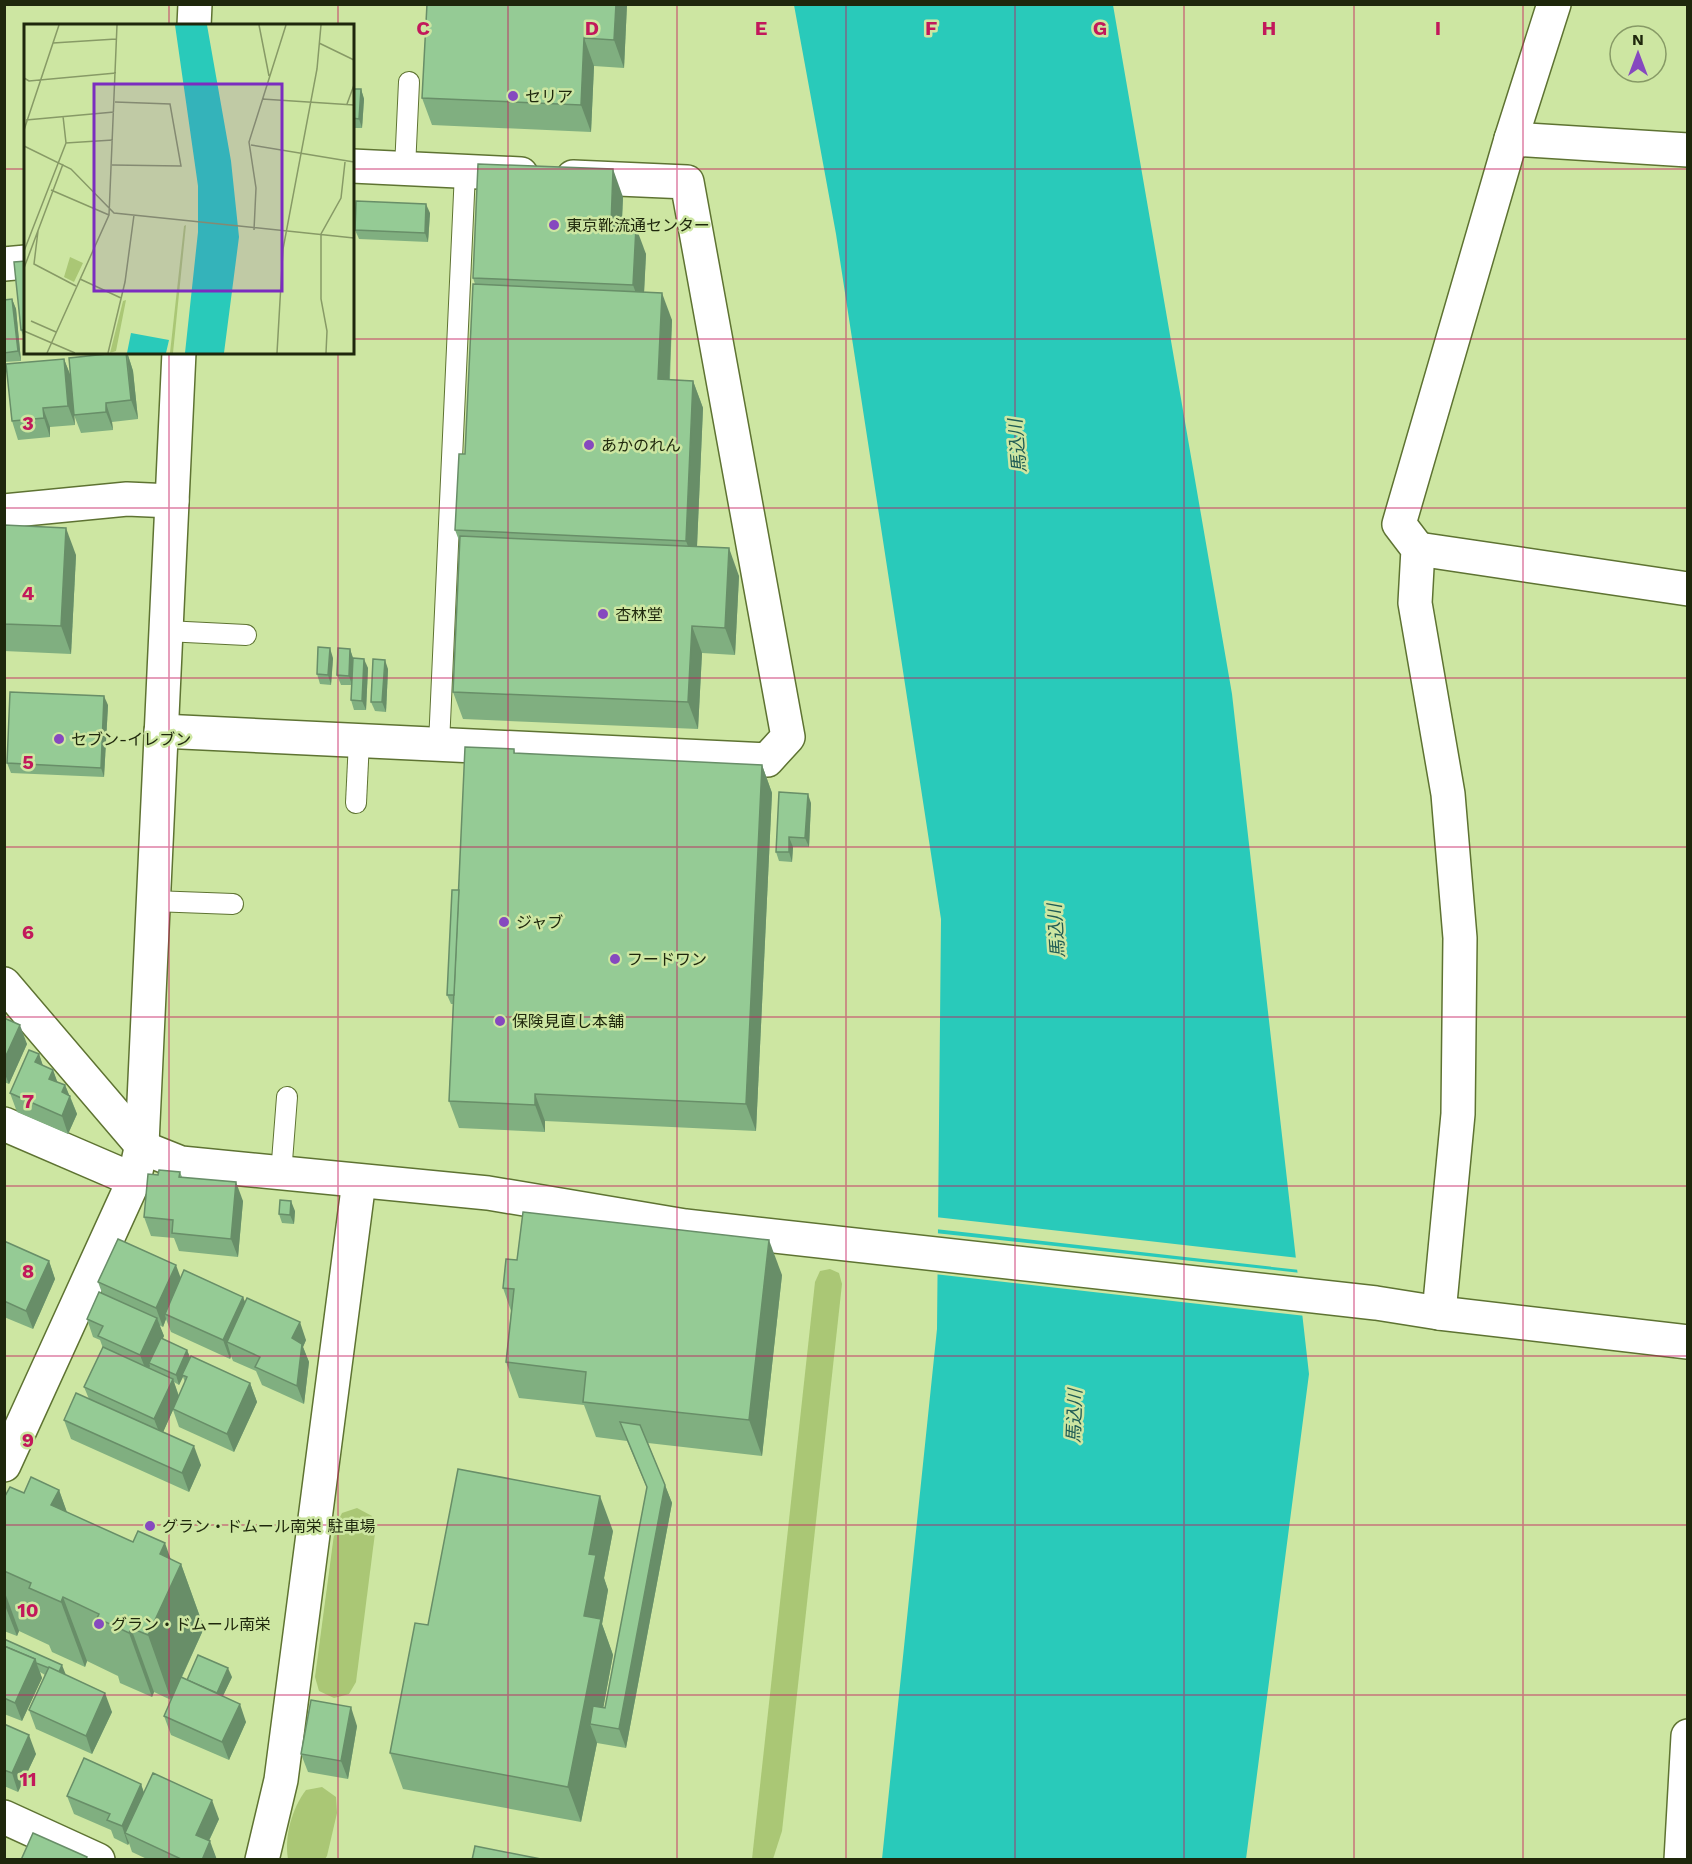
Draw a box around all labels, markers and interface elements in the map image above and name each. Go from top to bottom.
text: C [416,16,430,40]
text: D [585,16,599,40]
text: E [755,16,767,40]
text: F [925,16,937,40]
text: G [1093,16,1107,40]
text: H [1262,16,1276,40]
text: I [1435,16,1441,40]
inset map [24,24,354,354]
north arrow [1608,24,1668,84]
text: N [1632,30,1644,49]
place label: セリア [525,87,573,106]
marker: セリア [506,89,520,103]
place label: 東京靴流通センター [566,216,710,235]
marker: 東京靴流通センター [547,218,561,232]
text: 3 [22,411,34,435]
water label: 馬込川 [1004,416,1030,474]
place label: あかのれん [601,436,681,455]
marker: あかのれん [582,438,596,452]
text: 4 [22,581,35,605]
place label: 杏林堂 [615,605,663,624]
marker: 杏林堂 [596,607,610,621]
place label: セブン-イレブン [71,730,191,749]
marker: セブン-イレブン [52,732,66,746]
text: 5 [22,750,34,774]
water label: 馬込川 [1044,901,1068,959]
place label: ジャブ [516,913,563,932]
marker: ジャブ [497,915,511,929]
text: 6 [22,920,34,944]
place label: フードワン [627,950,707,969]
marker: フードワン [608,952,622,966]
place label: 保険見直し本舗 [512,1012,624,1031]
marker: 保険見直し本舗 [493,1014,507,1028]
text: 7 [22,1089,34,1113]
text: 8 [22,1259,34,1283]
water label: 馬込川 [1063,1387,1086,1443]
text: 9 [22,1428,34,1452]
place label: グラン・ドムール南栄 駐車場 [162,1517,375,1536]
marker: グラン・ドムール南栄 駐車場 [143,1519,157,1533]
text: 10 [17,1598,39,1622]
place label: グラン・ドムール南栄 [111,1615,271,1634]
marker: グラン・ドムール南栄 [92,1617,106,1631]
text: 11 [19,1767,37,1791]

